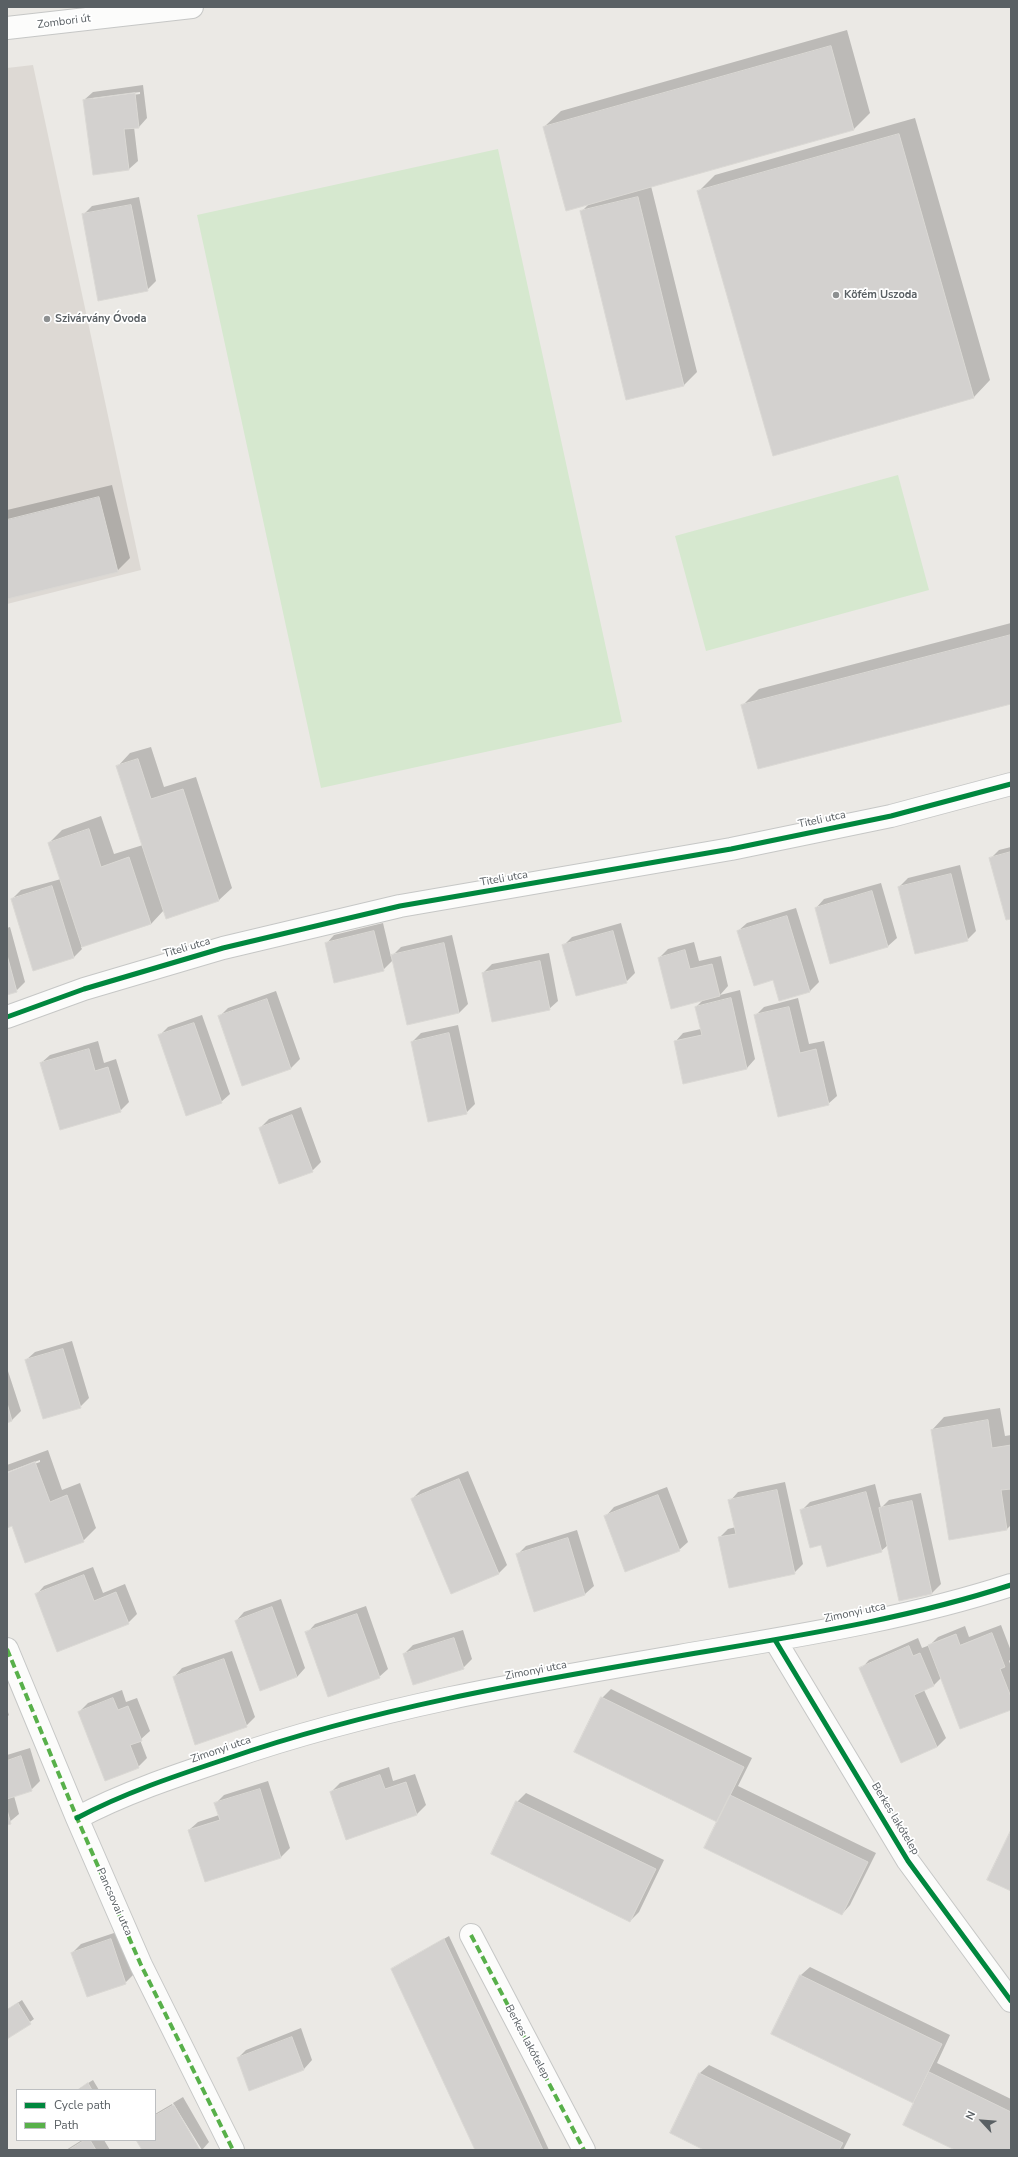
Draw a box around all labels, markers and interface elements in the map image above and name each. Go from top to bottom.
street label: Zombori út [37,12,91,32]
place label: Köfém Uszoda [844,288,917,302]
marker: Köfém Uszoda [831,290,841,300]
place label: Szivárvány Óvoda [55,312,146,326]
marker: Szivárvány Óvoda [42,314,52,324]
street label: Titeli utca [797,809,847,831]
street label: Titeli utca [479,868,529,890]
street label: Titeli utca [162,935,212,961]
street label: Zimonyi utca [823,1600,887,1626]
street label: Zimonyi utca [504,1659,568,1683]
street label: Zimonyi utca [189,1734,253,1766]
street label: Berkes lakótelep [868,1780,922,1858]
street label: Pancsovai utca [93,1866,135,1938]
street label: Berkes lakótelep [502,2003,552,2081]
legend [16,2089,156,2141]
text: Cycle path [54,2097,111,2113]
north arrow [962,2101,1002,2141]
text: N [962,2109,979,2123]
text: Path [54,2117,79,2133]

